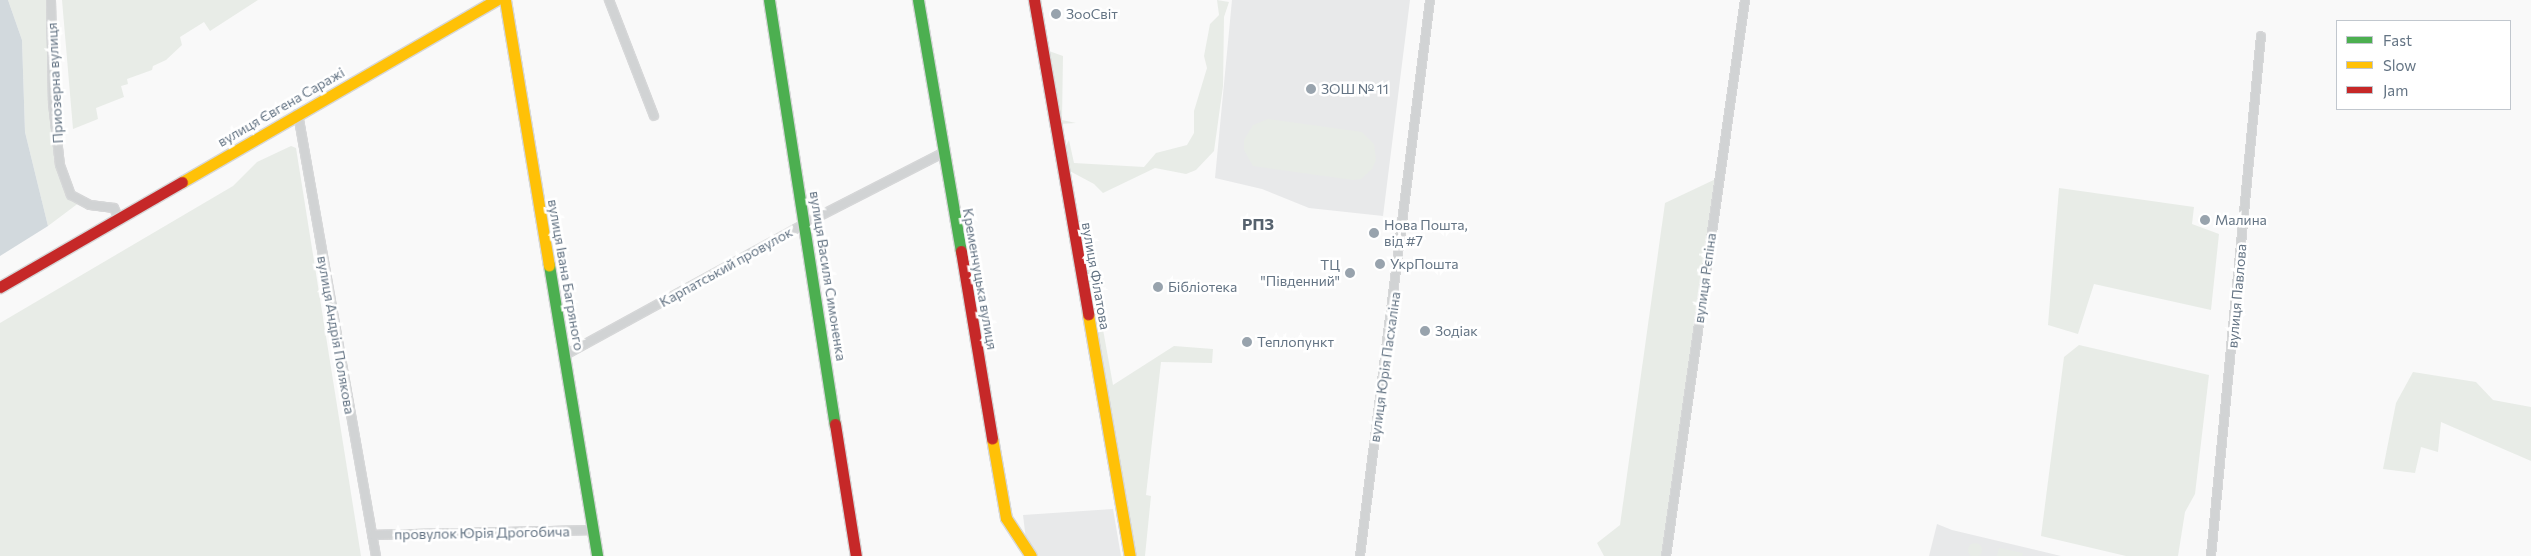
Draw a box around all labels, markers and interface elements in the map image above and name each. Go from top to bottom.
place label: ЗооСвiт [1066,6,1118,22]
marker: ЗооСвiт [1050,8,1062,20]
legend [2336,20,2511,110]
street label: Приозерна вулиця [43,22,67,144]
text: Fast [2383,31,2412,49]
text: Slow [2383,56,2416,74]
street label: вулиця Євгена Саражі [215,64,347,150]
place label: ЗОШ № 11 [1321,81,1389,97]
text: Jam [2383,81,2408,99]
marker: ЗОШ № 11 [1305,83,1317,95]
street label: вулиця Василя Симоненка [806,190,850,362]
street label: вулиця Івана Багряного [544,198,588,352]
street label: Кременчуцька вулиця [959,207,1001,351]
place label: Малина [2215,212,2267,228]
district label: РПЗ [1242,214,1274,234]
marker: Малина [2199,214,2211,226]
place label: Нова Пошта, від #7 [1384,217,1468,250]
street label: вулиця Філатова [1078,221,1114,331]
street label: Карпатський провулок [657,223,795,311]
marker: Нова Пошта, від #7 [1368,227,1380,239]
street label: вулиця Рєпіна [1690,232,1720,324]
street label: вулиця Павлова [2224,243,2250,349]
street label: вулиця Андрія Полякова [314,255,358,415]
place label: УкрПошта [1390,256,1459,272]
place label: ТЦ "Південний" [1261,257,1340,290]
marker: УкрПошта [1374,258,1386,270]
marker: ТЦ "Південний" [1344,267,1356,279]
place label: Бібліотека [1168,279,1237,295]
marker: Бібліотека [1152,281,1164,293]
street label: вулиця Юрія Пасхаліна [1366,291,1404,443]
place label: Зодіак [1435,323,1478,339]
marker: Зодіак [1419,325,1431,337]
place label: Теплопункт [1257,334,1334,350]
marker: Теплопункт [1241,336,1253,348]
street label: провулок Юрія Дрогобича [394,523,570,543]

